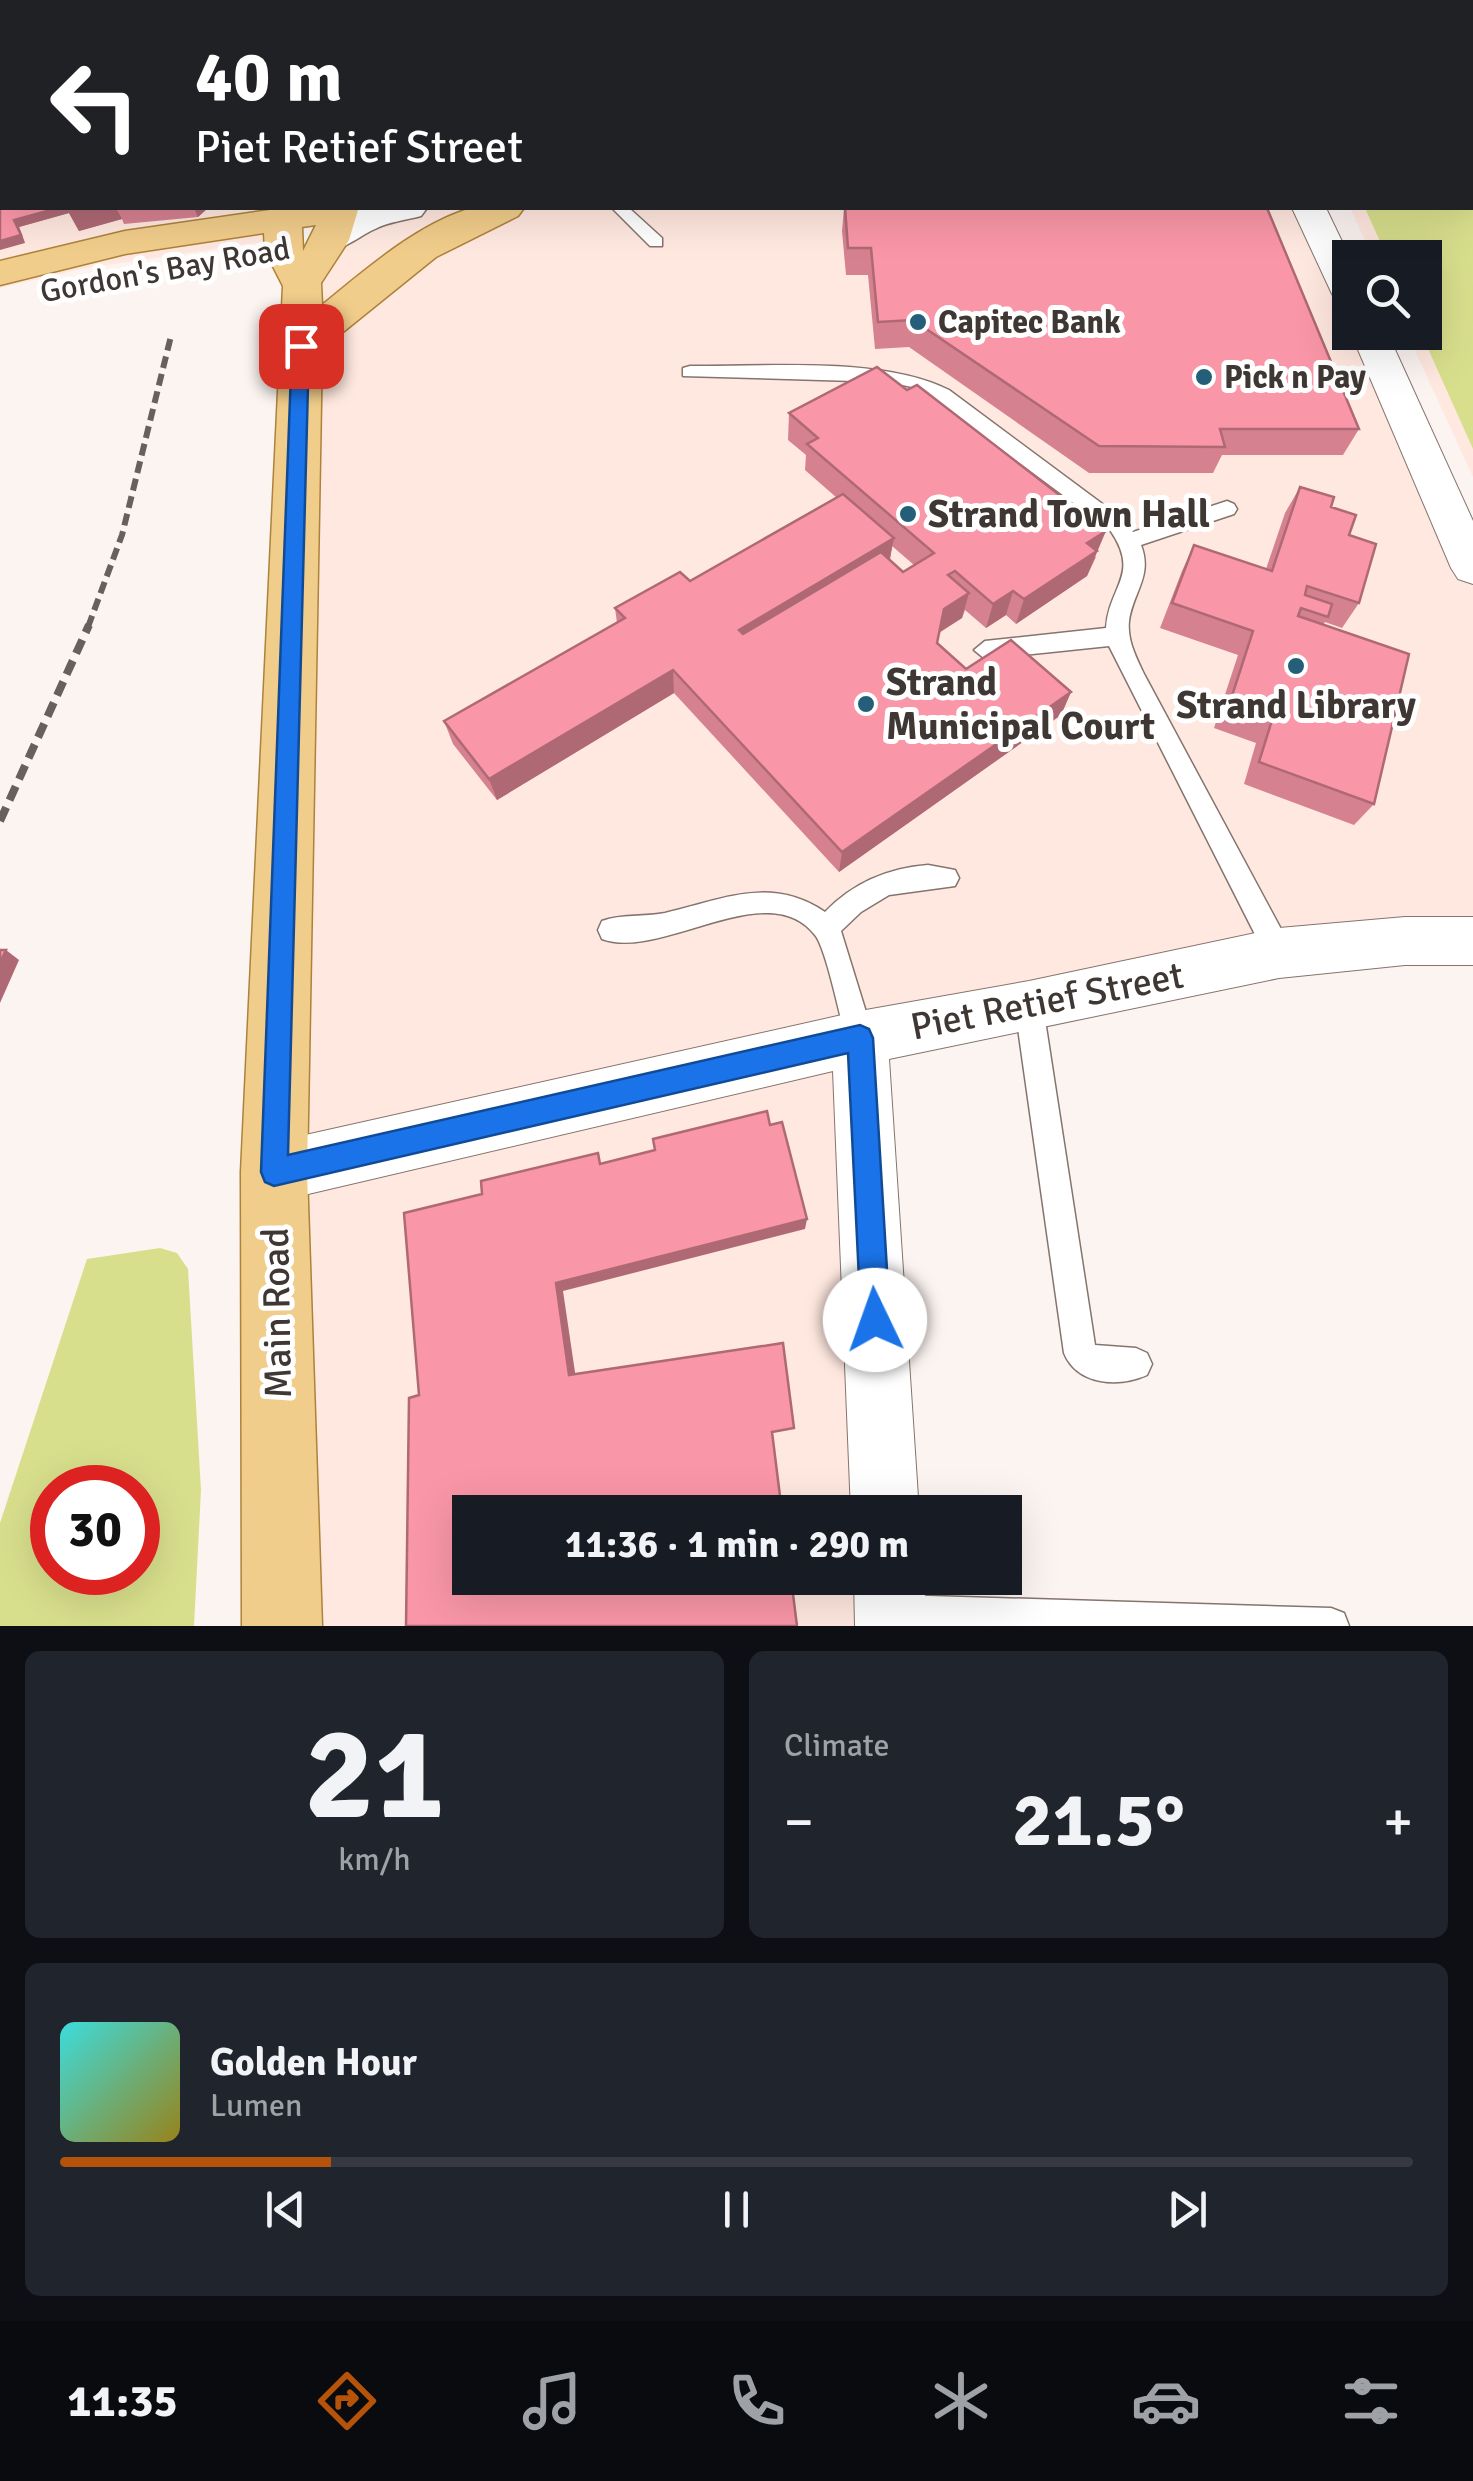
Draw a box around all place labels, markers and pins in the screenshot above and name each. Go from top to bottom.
place label: Capitec Bank [938,303,1121,342]
pin [259,304,344,389]
marker: Capitec Bank [907,311,929,333]
place label: Pick n Pay [1224,358,1366,397]
marker: Pick n Pay [1193,366,1215,388]
place label: Strand Town Hall [928,491,1210,538]
marker: Strand Town Hall [897,503,919,525]
marker: Strand Library [1285,655,1307,677]
place label: Strand Municipal Court [886,659,1155,750]
place label: Strand Library [1176,682,1416,729]
marker: Strand Municipal Court [855,693,877,715]

